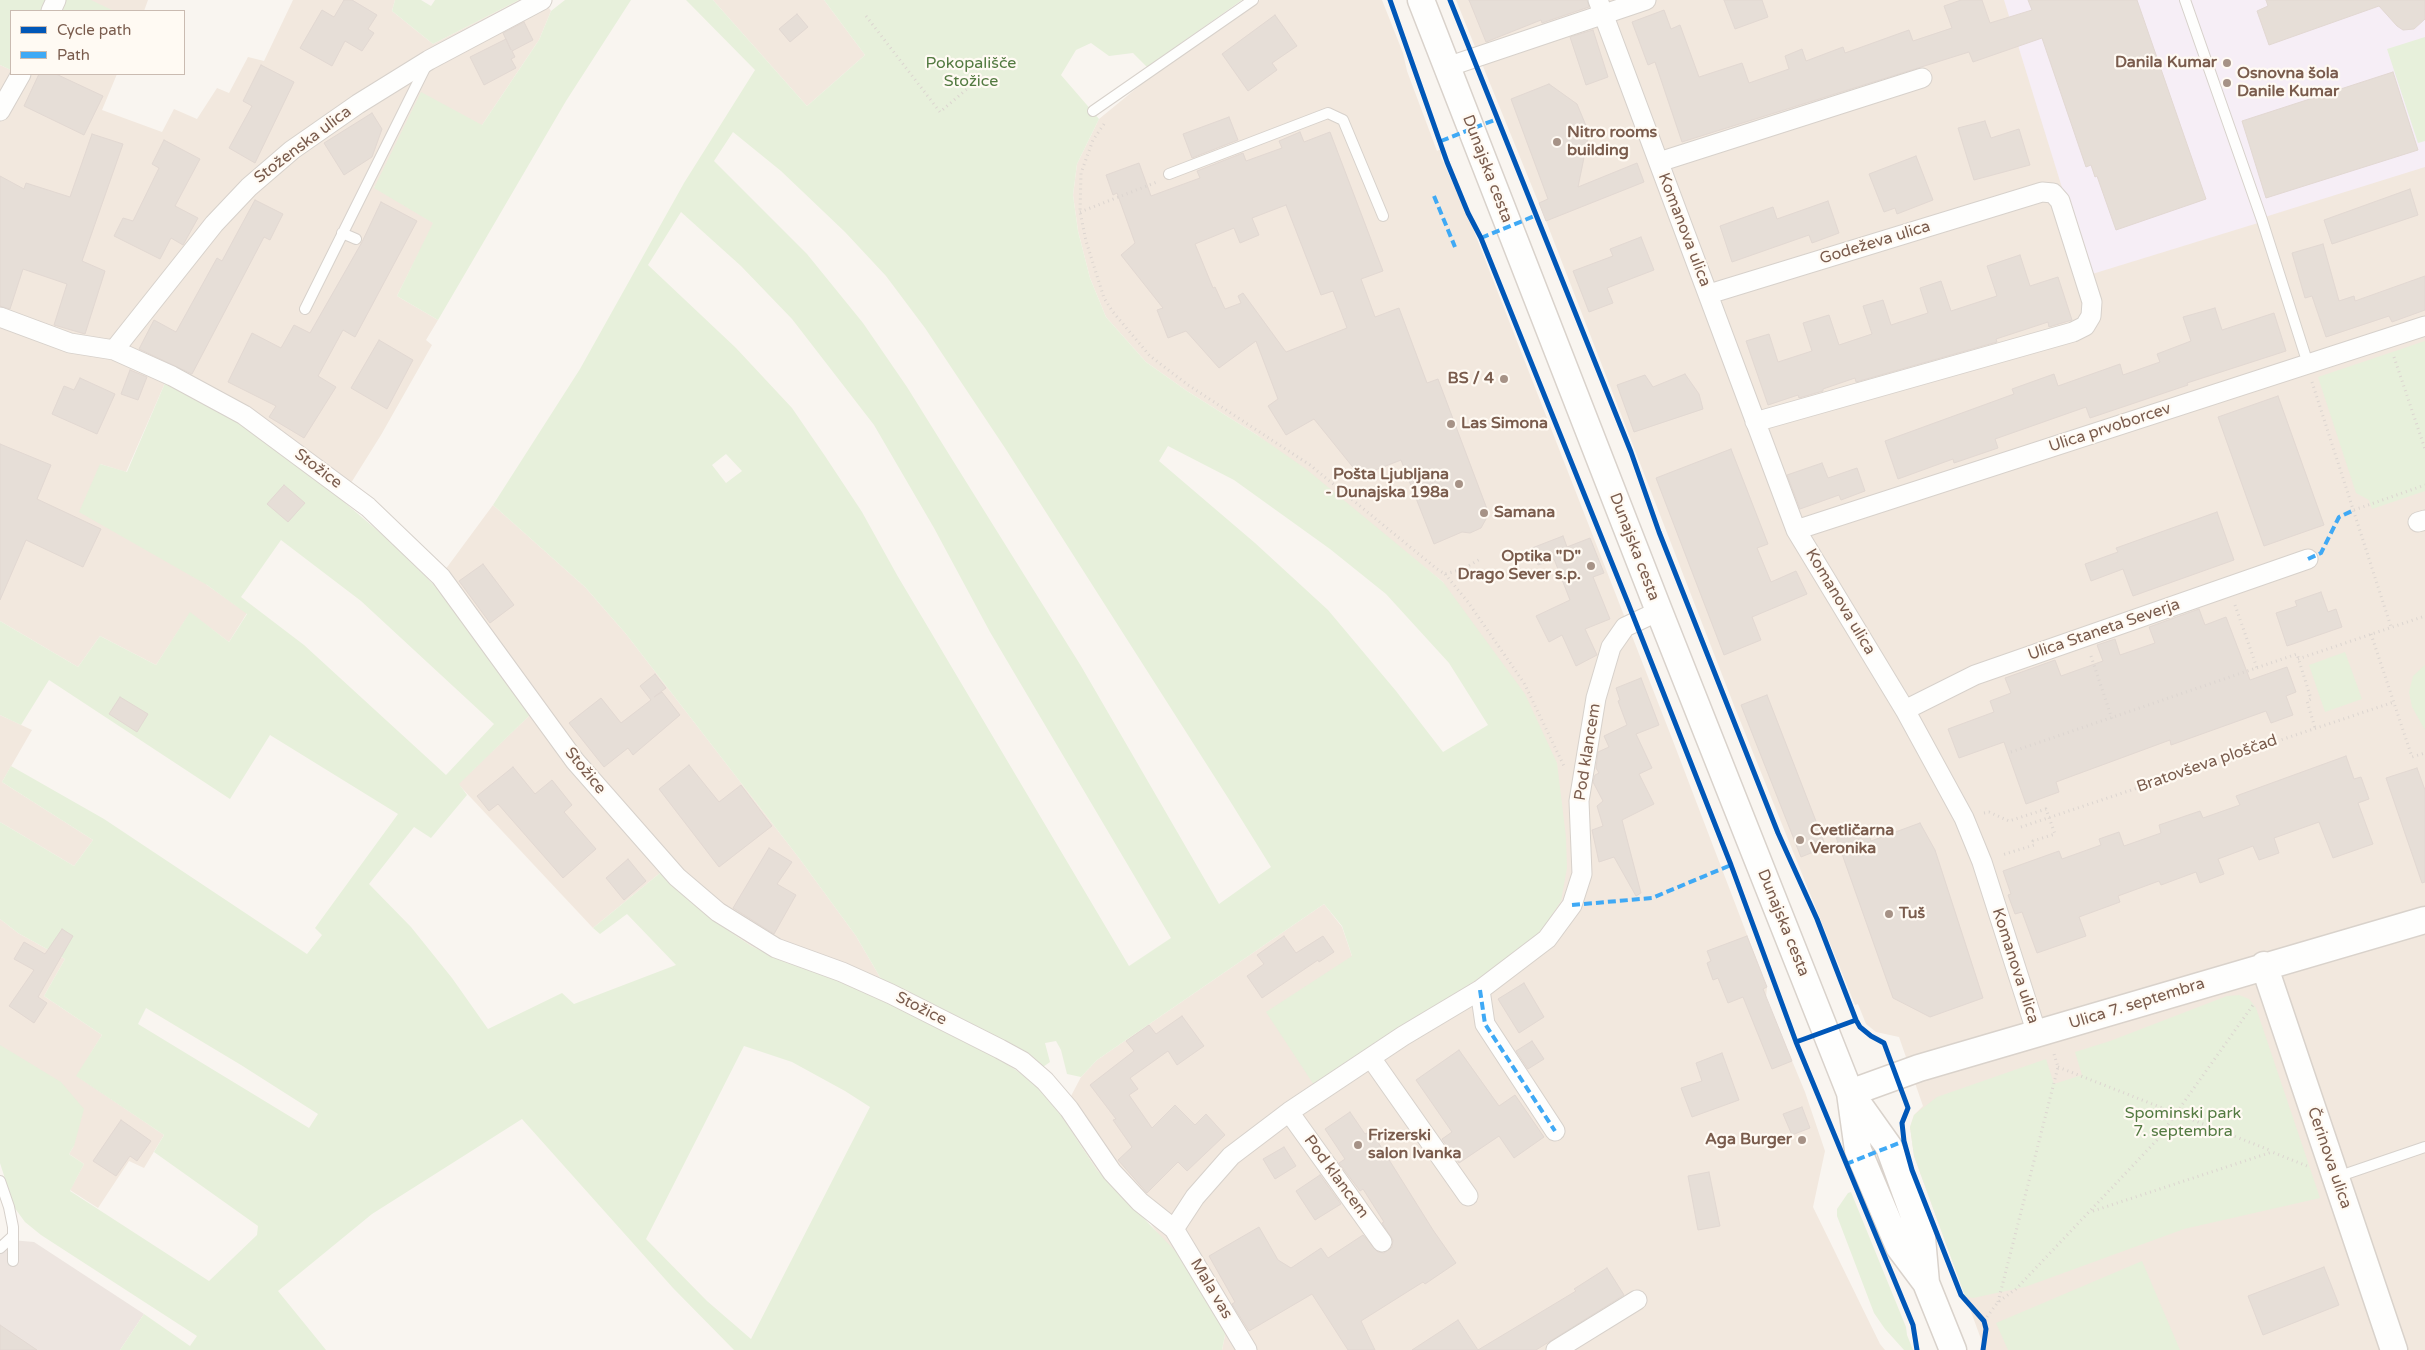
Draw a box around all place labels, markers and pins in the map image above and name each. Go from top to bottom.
place label: Danila Kumar [2115,53,2217,73]
marker: Danila Kumar [2221,57,2233,69]
place label: Osnovna šola Danile Kumar [2237,64,2339,102]
marker: Osnovna šola Danile Kumar [2221,77,2233,89]
place label: Nitro rooms building [1567,123,1657,161]
marker: Nitro rooms building [1551,136,1563,148]
place label: BS / 4 [1448,369,1494,389]
marker: BS / 4 [1498,373,1510,385]
place label: Las Simona [1461,414,1548,434]
marker: Las Simona [1445,418,1457,430]
place label: Pošta Ljubljana - Dunajska 198a [1325,465,1449,503]
marker: Pošta Ljubljana - Dunajska 198a [1453,478,1465,490]
place label: Samana [1494,503,1555,523]
marker: Samana [1478,507,1490,519]
place label: Optika "D" Drago Sever s.p. [1458,547,1581,585]
marker: Optika "D" Drago Sever s.p. [1585,560,1597,572]
place label: Cvetličarna Veronika [1810,821,1894,859]
marker: Cvetličarna Veronika [1794,834,1806,846]
place label: Tuš [1899,904,1925,924]
marker: Tuš [1883,908,1895,920]
place label: Frizerski salon Ivanka [1368,1126,1461,1164]
place label: Aga Burger [1705,1130,1792,1150]
marker: Aga Burger [1796,1134,1808,1146]
marker: Frizerski salon Ivanka [1352,1139,1364,1151]

